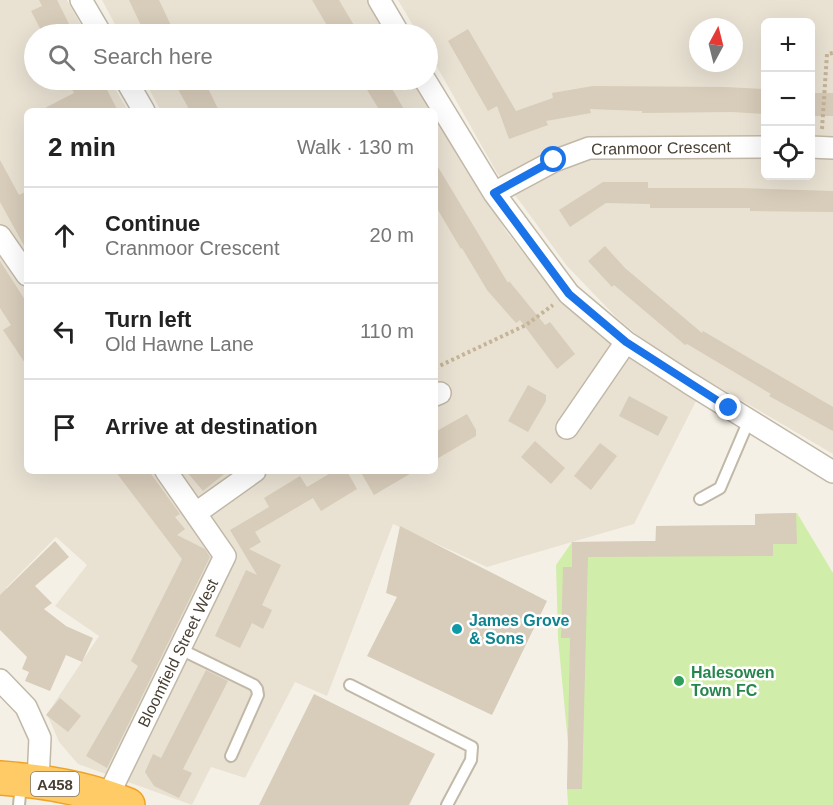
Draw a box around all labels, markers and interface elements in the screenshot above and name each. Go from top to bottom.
north arrow [689,18,743,72]
map controls [761,18,815,180]
button: + [761,18,815,72]
search box [24,24,438,90]
icon: search [45,41,78,74]
text: Search here [93,44,213,69]
button: − [761,72,815,126]
button: locate [761,126,815,180]
text: 2 min [48,132,116,162]
text: Walk · 130 m [297,136,414,158]
street label: Cranmoor Crescent [591,138,731,158]
route start [540,146,566,172]
text: Continue [105,211,200,236]
icon: ahead [48,219,81,252]
text: 20 m [370,224,414,246]
text: Cranmoor Crescent [105,237,280,259]
text: Turn left [105,307,191,332]
icon: left [48,315,81,348]
text: 110 m [360,320,414,342]
text: Old Hawne Lane [105,333,254,355]
route end [715,394,741,420]
icon: arrive [48,411,81,444]
text: Arrive at destination [105,414,318,439]
street label: Bloomfield Street West [135,576,221,730]
place label: James Grove & Sons [469,612,570,647]
marker: James Grove & Sons [450,622,464,636]
place label: Halesowen Town FC [691,664,775,699]
marker: Halesowen Town FC [672,674,686,688]
road number: A458 [31,772,79,796]

